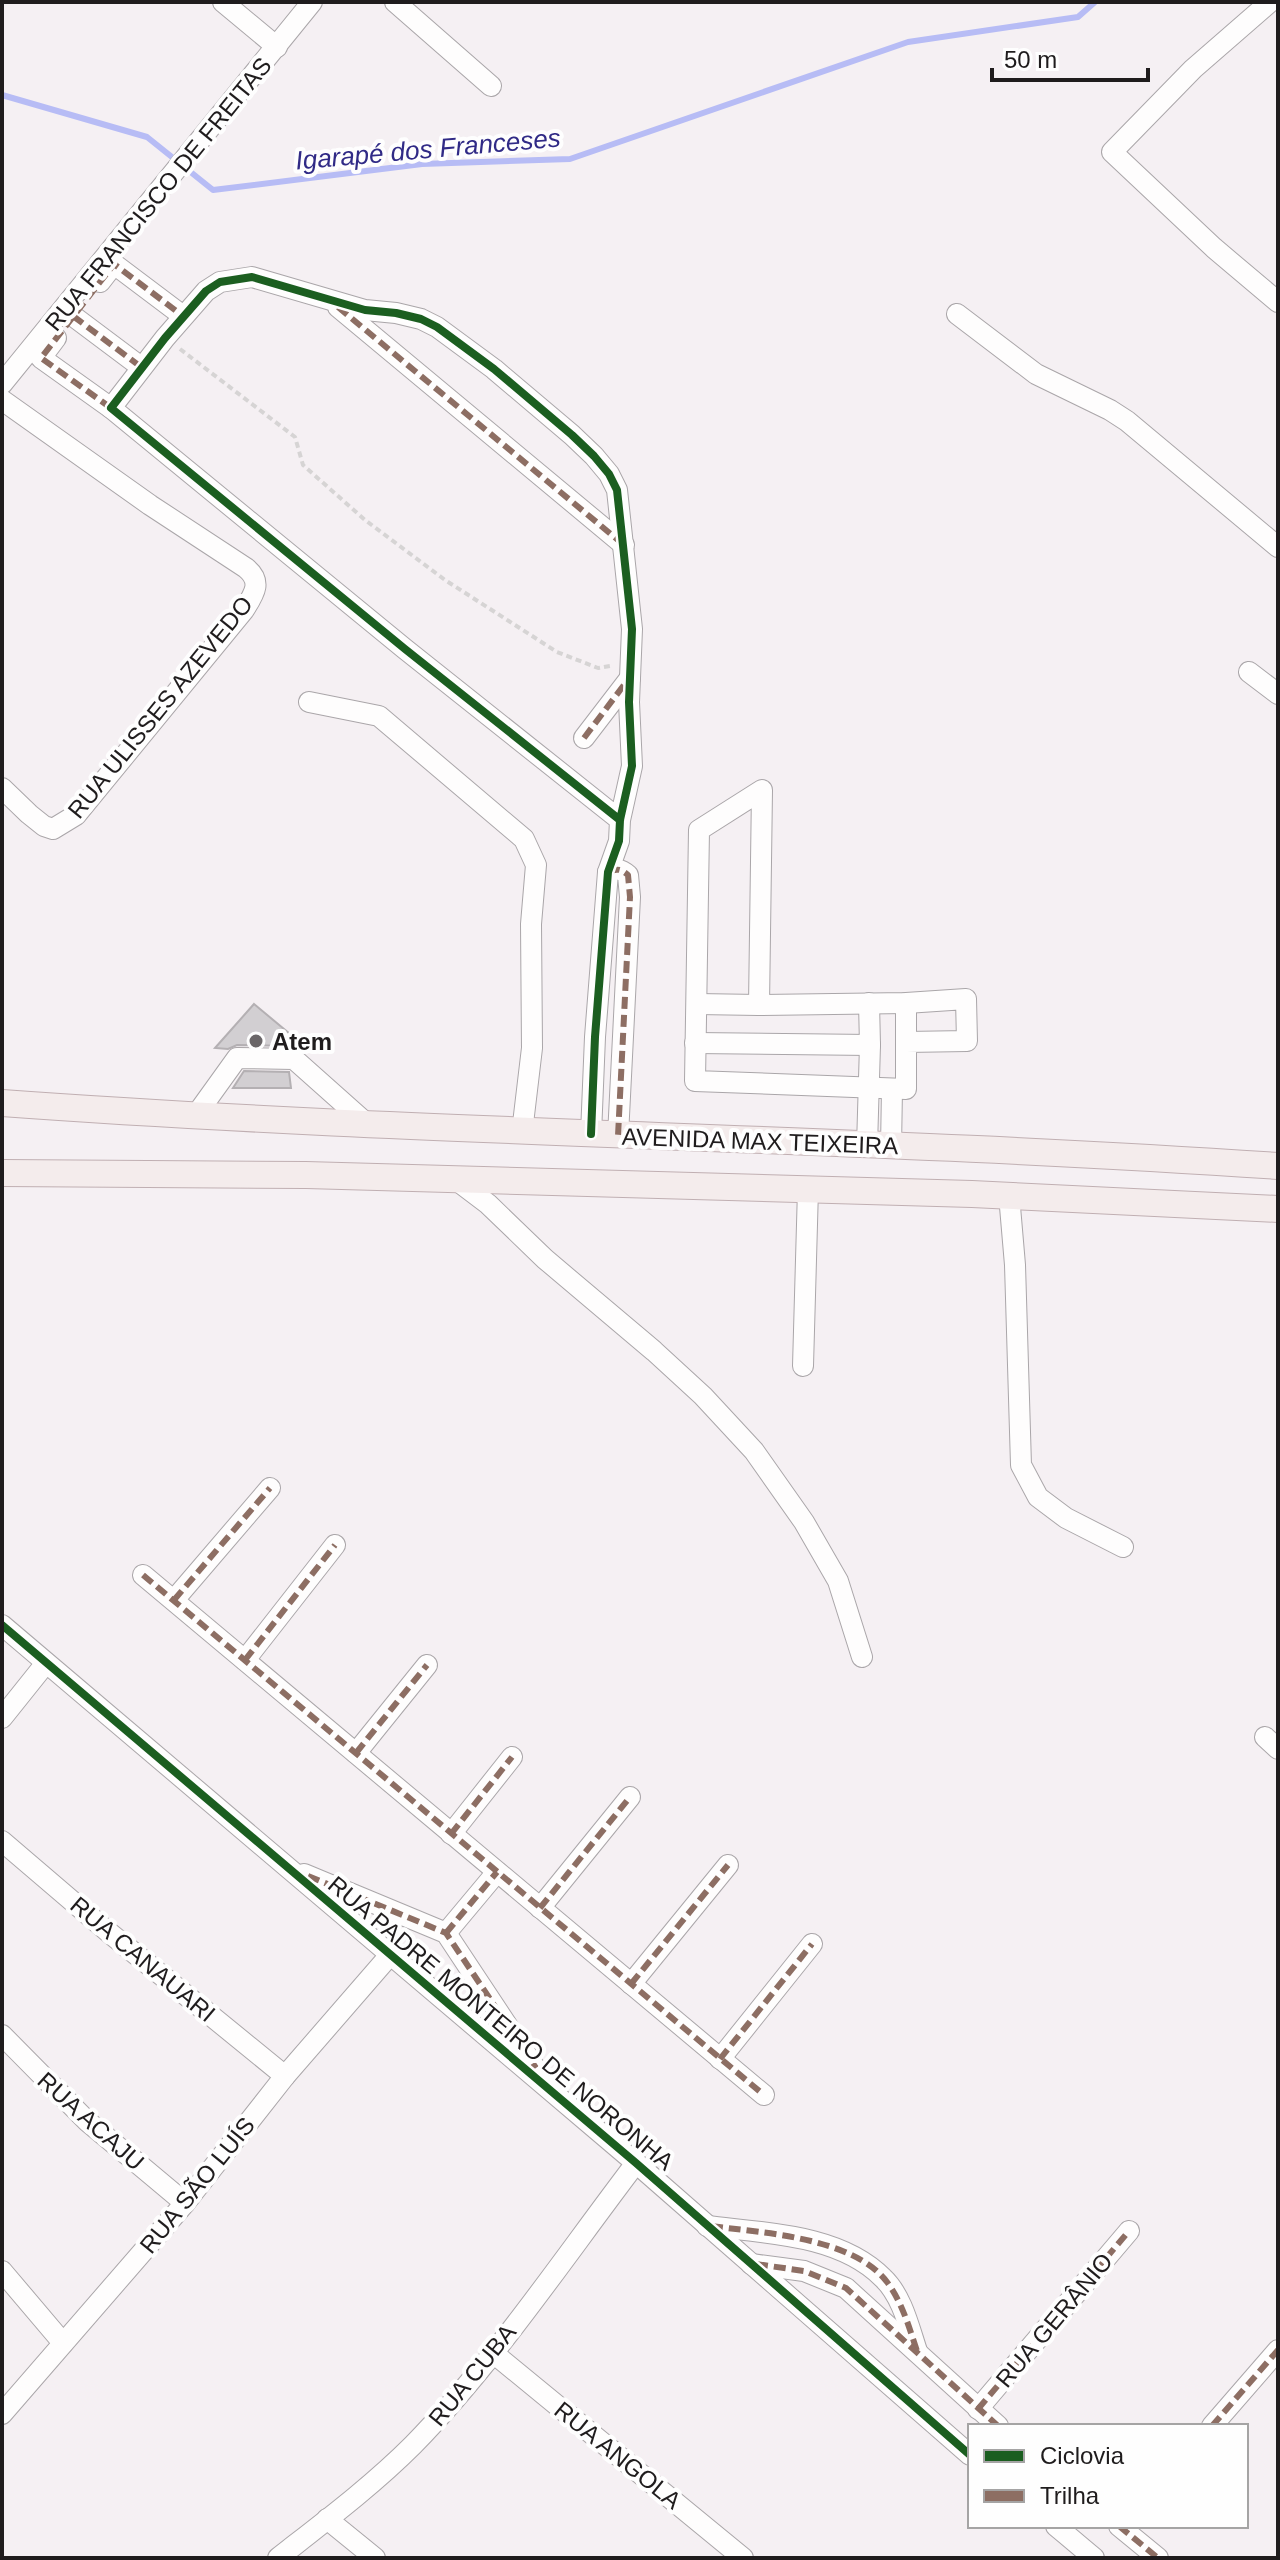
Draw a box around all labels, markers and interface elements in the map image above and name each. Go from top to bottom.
scale bar [992,32,1148,82]
text: 50 m [1004,46,1057,73]
street label: RUA FRANCISCO DE FREITAS [39,52,277,336]
water label: Igarapé dos Franceses [294,122,562,176]
street label: RUA ULISSES AZEVEDO [62,591,258,823]
place label: Atem [272,1028,332,1055]
marker: Atem [247,1032,265,1050]
street label: AVENIDA MAX TEIXEIRA [621,1123,899,1159]
street label: RUA PADRE MONTEIRO DE NORONHA [323,1871,679,2175]
street label: RUA CANAUARI [65,1891,221,2027]
street label: RUA ACAJU [32,2066,150,2176]
street label: RUA SÃO LUÍS [134,2112,260,2258]
street label: RUA GERÂNIO [990,2247,1118,2393]
street label: RUA CUBA [423,2319,521,2431]
street label: RUA ANGOLA [549,2396,687,2514]
legend [968,2424,1248,2528]
text: Ciclovia [1040,2442,1125,2469]
text: Trilha [1040,2482,1100,2509]

